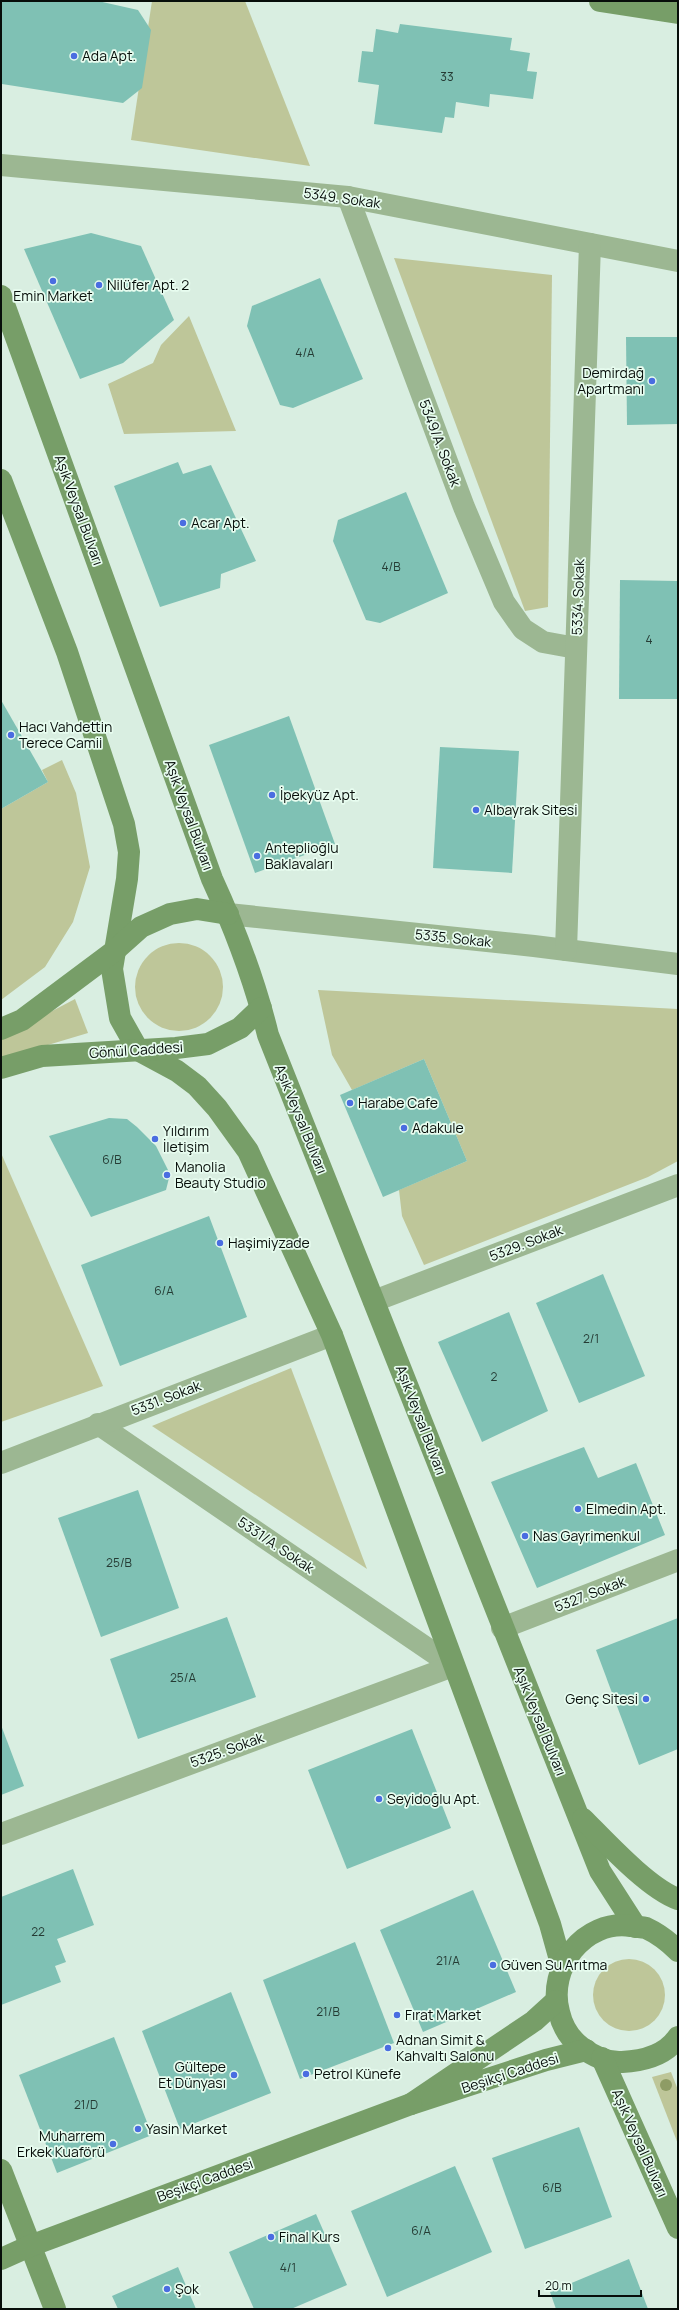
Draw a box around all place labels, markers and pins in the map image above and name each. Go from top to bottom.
place label: Ada Apt. [82,46,136,65]
marker: Ada Apt. [69,51,79,61]
place label: Nilüfer Apt. 2 [107,275,189,294]
marker: Emin Market [48,276,58,286]
marker: Nilüfer Apt. 2 [94,280,104,290]
place label: Emin Market [13,286,93,305]
place label: Demirdağ Apartmanı [577,363,644,398]
marker: Demirdağ Apartmanı [647,376,657,386]
place label: Acar Apt. [191,513,250,532]
marker: Acar Apt. [178,518,188,528]
place label: Hacı Vahdettin Terece Camii [19,717,112,752]
marker: Hacı Vahdettin Terece Camii [6,730,16,740]
place label: İpekyüz Apt. [280,785,359,804]
marker: İpekyüz Apt. [267,790,277,800]
place label: Albayrak Sitesi [484,800,578,819]
marker: Albayrak Sitesi [471,805,481,815]
place label: Anteplioğlu Baklavaları [265,838,338,873]
marker: Anteplioğlu Baklavaları [252,851,262,861]
place label: Harabe Cafe [358,1093,438,1112]
marker: Harabe Cafe [345,1098,355,1108]
place label: Adakule [412,1118,464,1137]
place label: Yıldırım İletişim [163,1121,209,1156]
marker: Adakule [399,1123,409,1133]
marker: Yıldırım İletişim [150,1134,160,1144]
place label: Manolia Beauty Studio [175,1157,266,1192]
marker: Manolia Beauty Studio [162,1170,172,1180]
place label: Haşimiyzade [228,1233,310,1252]
marker: Haşimiyzade [215,1238,225,1248]
place label: Elmedin Apt. [586,1499,666,1518]
marker: Elmedin Apt. [573,1504,583,1514]
place label: Nas Gayrimenkul [533,1526,640,1545]
marker: Nas Gayrimenkul [520,1531,530,1541]
place label: Genç Sitesi [565,1689,638,1708]
marker: Genç Sitesi [641,1694,651,1704]
place label: Seyidoğlu Apt. [387,1789,480,1808]
marker: Seyidoğlu Apt. [374,1794,384,1804]
place label: Güven Su Arıtma [501,1955,607,1974]
marker: Güven Su Arıtma [488,1960,498,1970]
place label: Fırat Market [405,2005,482,2024]
marker: Fırat Market [392,2010,402,2020]
place label: Adnan Simit & Kahvaltı Salonu [396,2030,494,2065]
marker: Adnan Simit & Kahvaltı Salonu [383,2043,393,2053]
place label: Gültepe Et Dünyası [158,2057,226,2092]
place label: Petrol Künefe [314,2064,401,2083]
marker: Petrol Künefe [301,2069,311,2079]
marker: Gültepe Et Dünyası [229,2070,239,2080]
place label: Yasin Market [146,2119,228,2138]
marker: Yasin Market [133,2124,143,2134]
place label: Muharrem Erkek Kuaförü [17,2126,105,2161]
marker: Muharrem Erkek Kuaförü [108,2139,118,2149]
place label: Final Kurs [279,2227,340,2246]
marker: Final Kurs [266,2232,276,2242]
place label: Şok [175,2279,200,2298]
marker: Şok [162,2284,172,2294]

